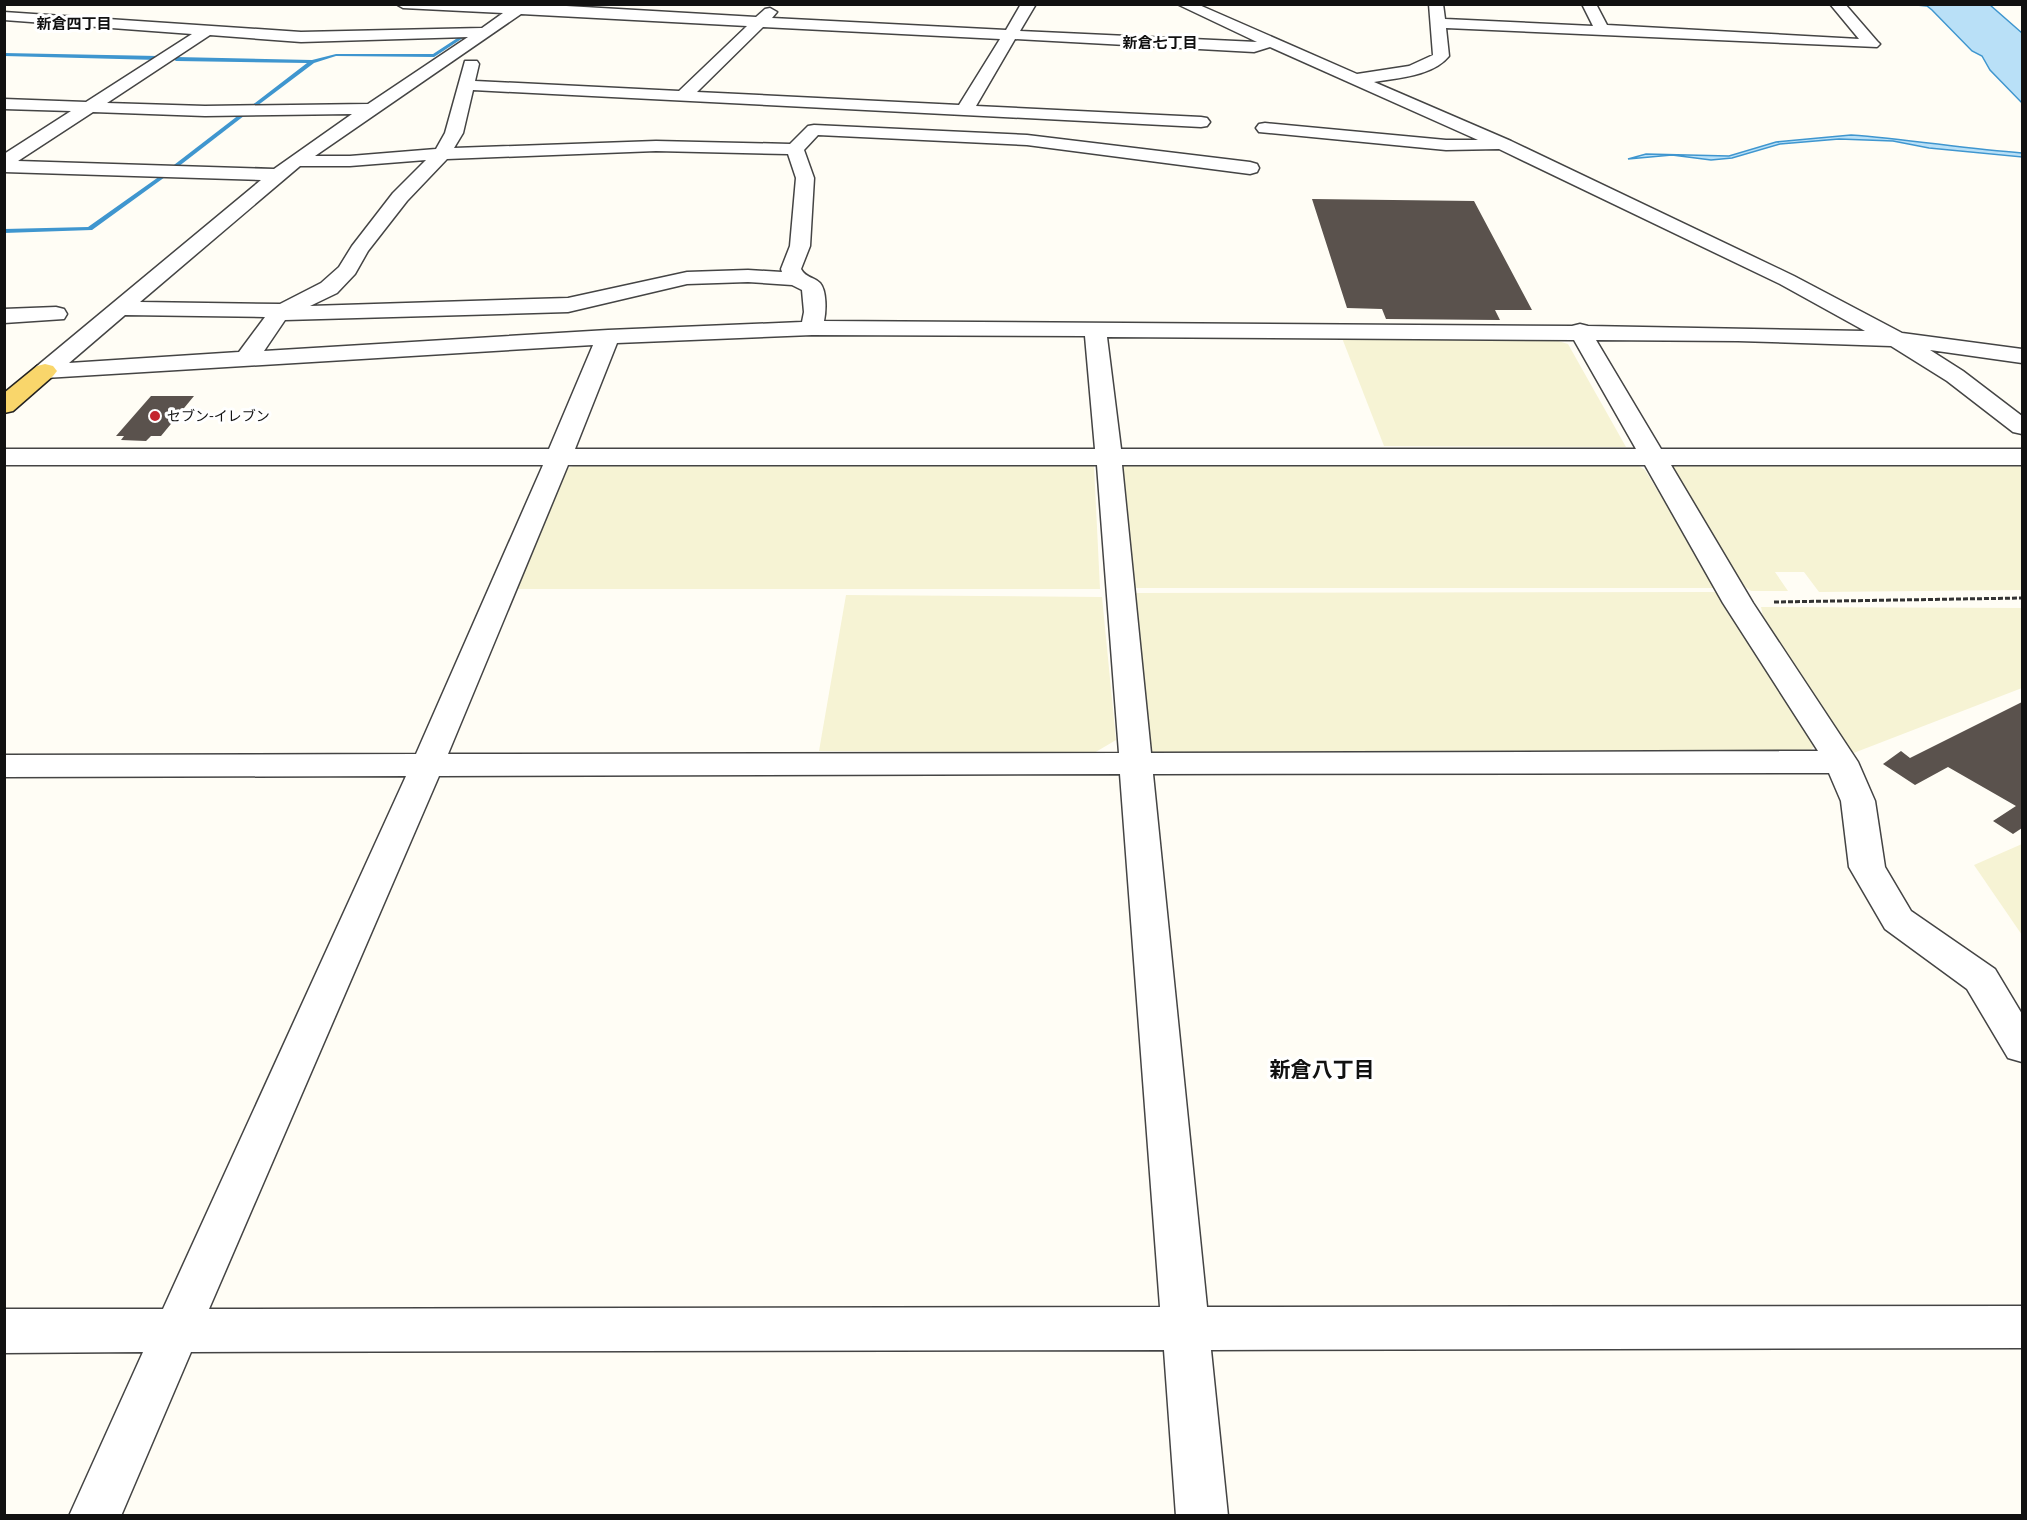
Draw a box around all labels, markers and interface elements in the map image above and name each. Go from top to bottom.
district label: 新倉四丁目 [36,12,112,33]
district label: 新倉七丁目 [1122,31,1198,52]
place label: セブン-イレブン [167,405,270,425]
marker: セブン-イレブン [148,409,162,423]
district label: 新倉八丁目 [1270,1053,1375,1083]

